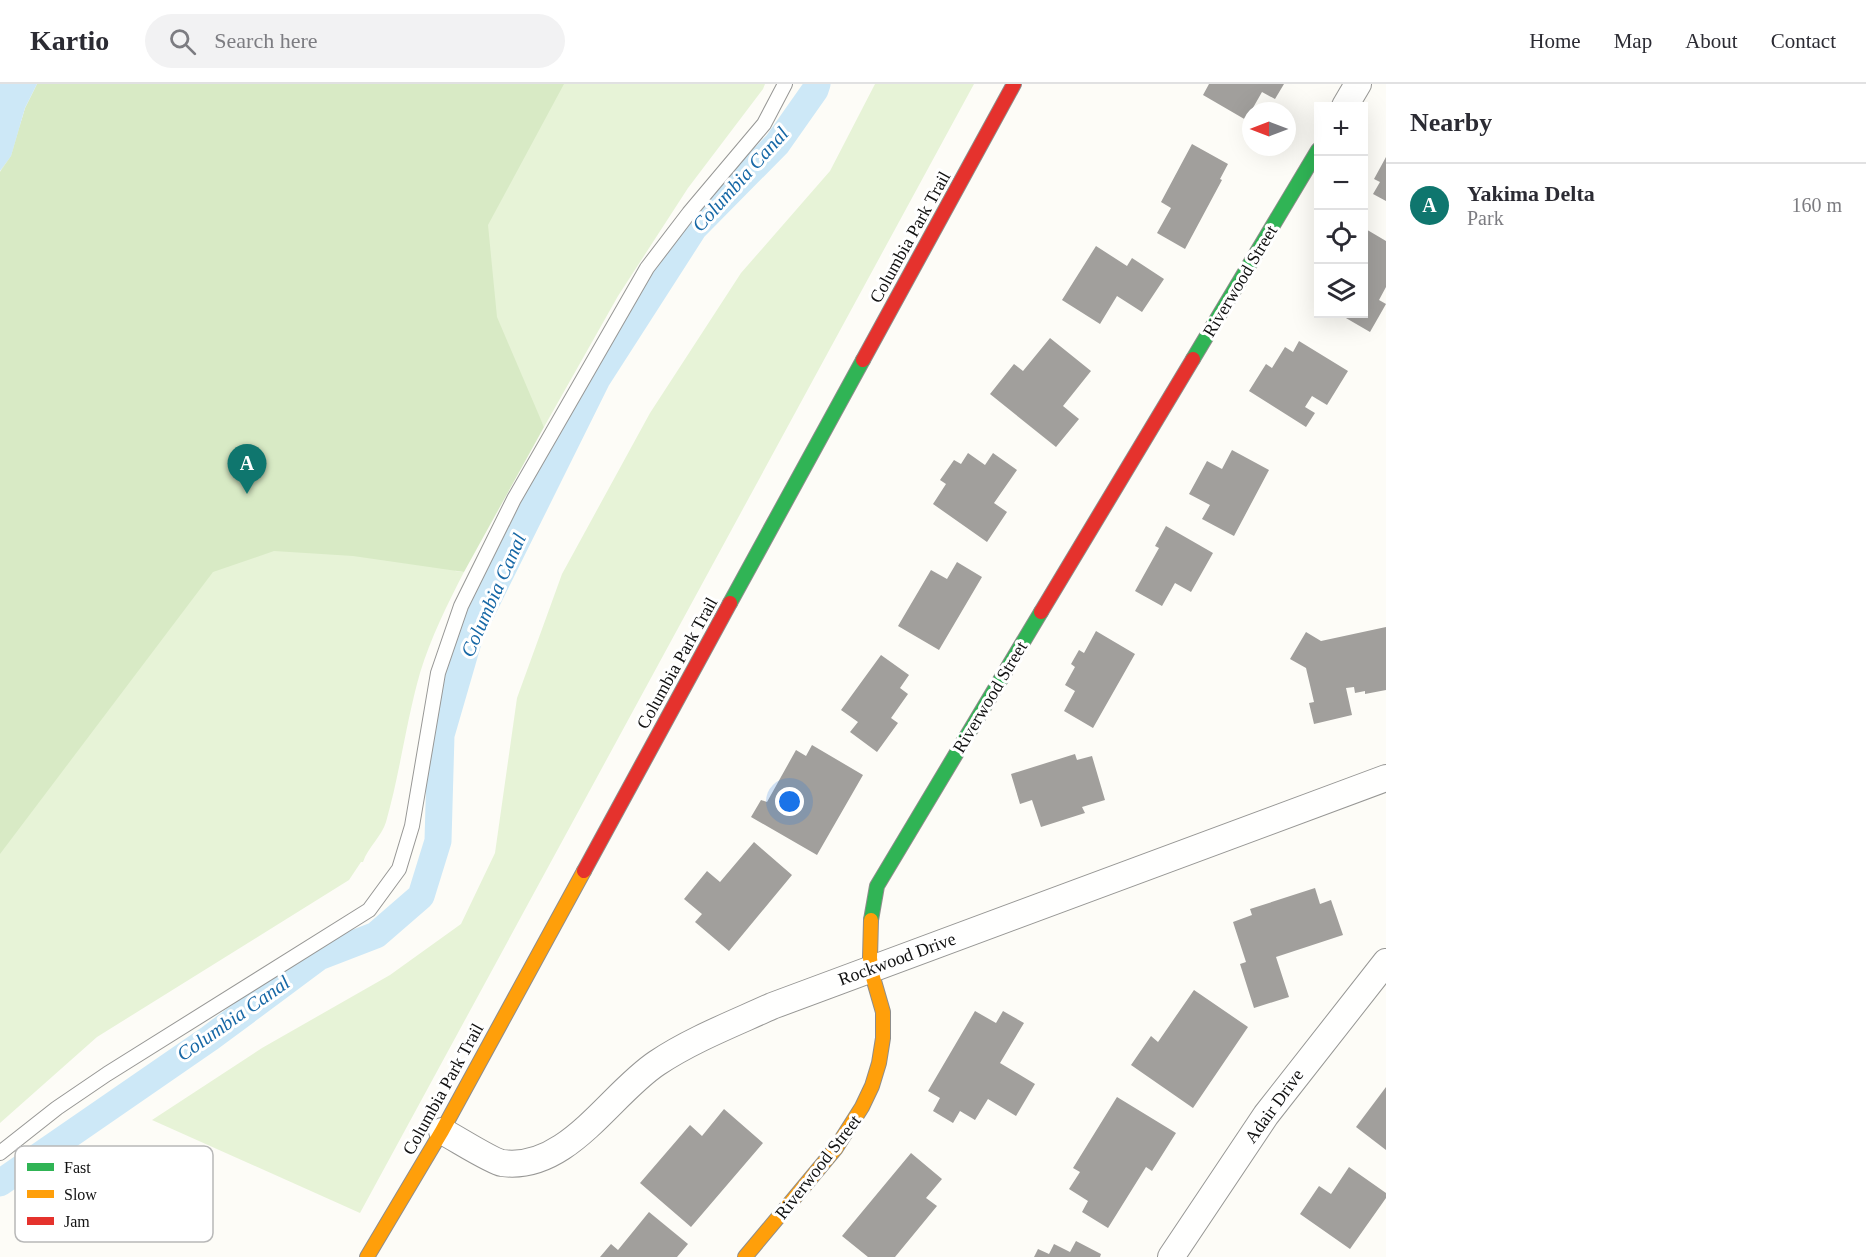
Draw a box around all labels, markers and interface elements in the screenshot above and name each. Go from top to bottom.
search box [145,14,565,68]
text: Kartio [30,25,109,56]
icon: search [166,25,199,58]
text: Search here [214,28,318,53]
text: Home [1529,29,1581,53]
text: Map [1614,29,1652,53]
text: About [1685,29,1738,53]
text: Contact [1771,29,1836,53]
north arrow [1242,102,1296,156]
map controls [1314,102,1368,318]
button: + [1314,102,1368,156]
text: Nearby [1410,108,1492,137]
water label: Columbia Canal [687,122,793,236]
button: − [1314,156,1368,210]
street label: Columbia Park Trail [866,168,954,306]
text: Yakima Delta [1467,181,1595,206]
text: A [1422,194,1437,216]
text: 160 m [1791,194,1842,216]
text: Park [1467,207,1504,229]
button: locate [1314,210,1368,264]
street label: Riverwood Street [1199,222,1281,340]
button: layers [1314,264,1368,318]
pin: A [228,444,266,494]
water label: Columbia Canal [456,529,530,660]
street label: Columbia Park Trail [633,594,721,732]
street label: Riverwood Street [949,638,1031,756]
your location [775,787,804,816]
street label: Rockwood Drive [836,928,958,990]
water label: Columbia Canal [172,971,294,1065]
street label: Columbia Park Trail [399,1020,487,1158]
street label: Adair Drive [1240,1065,1308,1147]
street label: Riverwood Street [771,1111,865,1223]
legend [15,1146,213,1242]
text: Fast [64,1159,91,1176]
text: Slow [64,1186,97,1203]
text: Jam [64,1213,90,1230]

